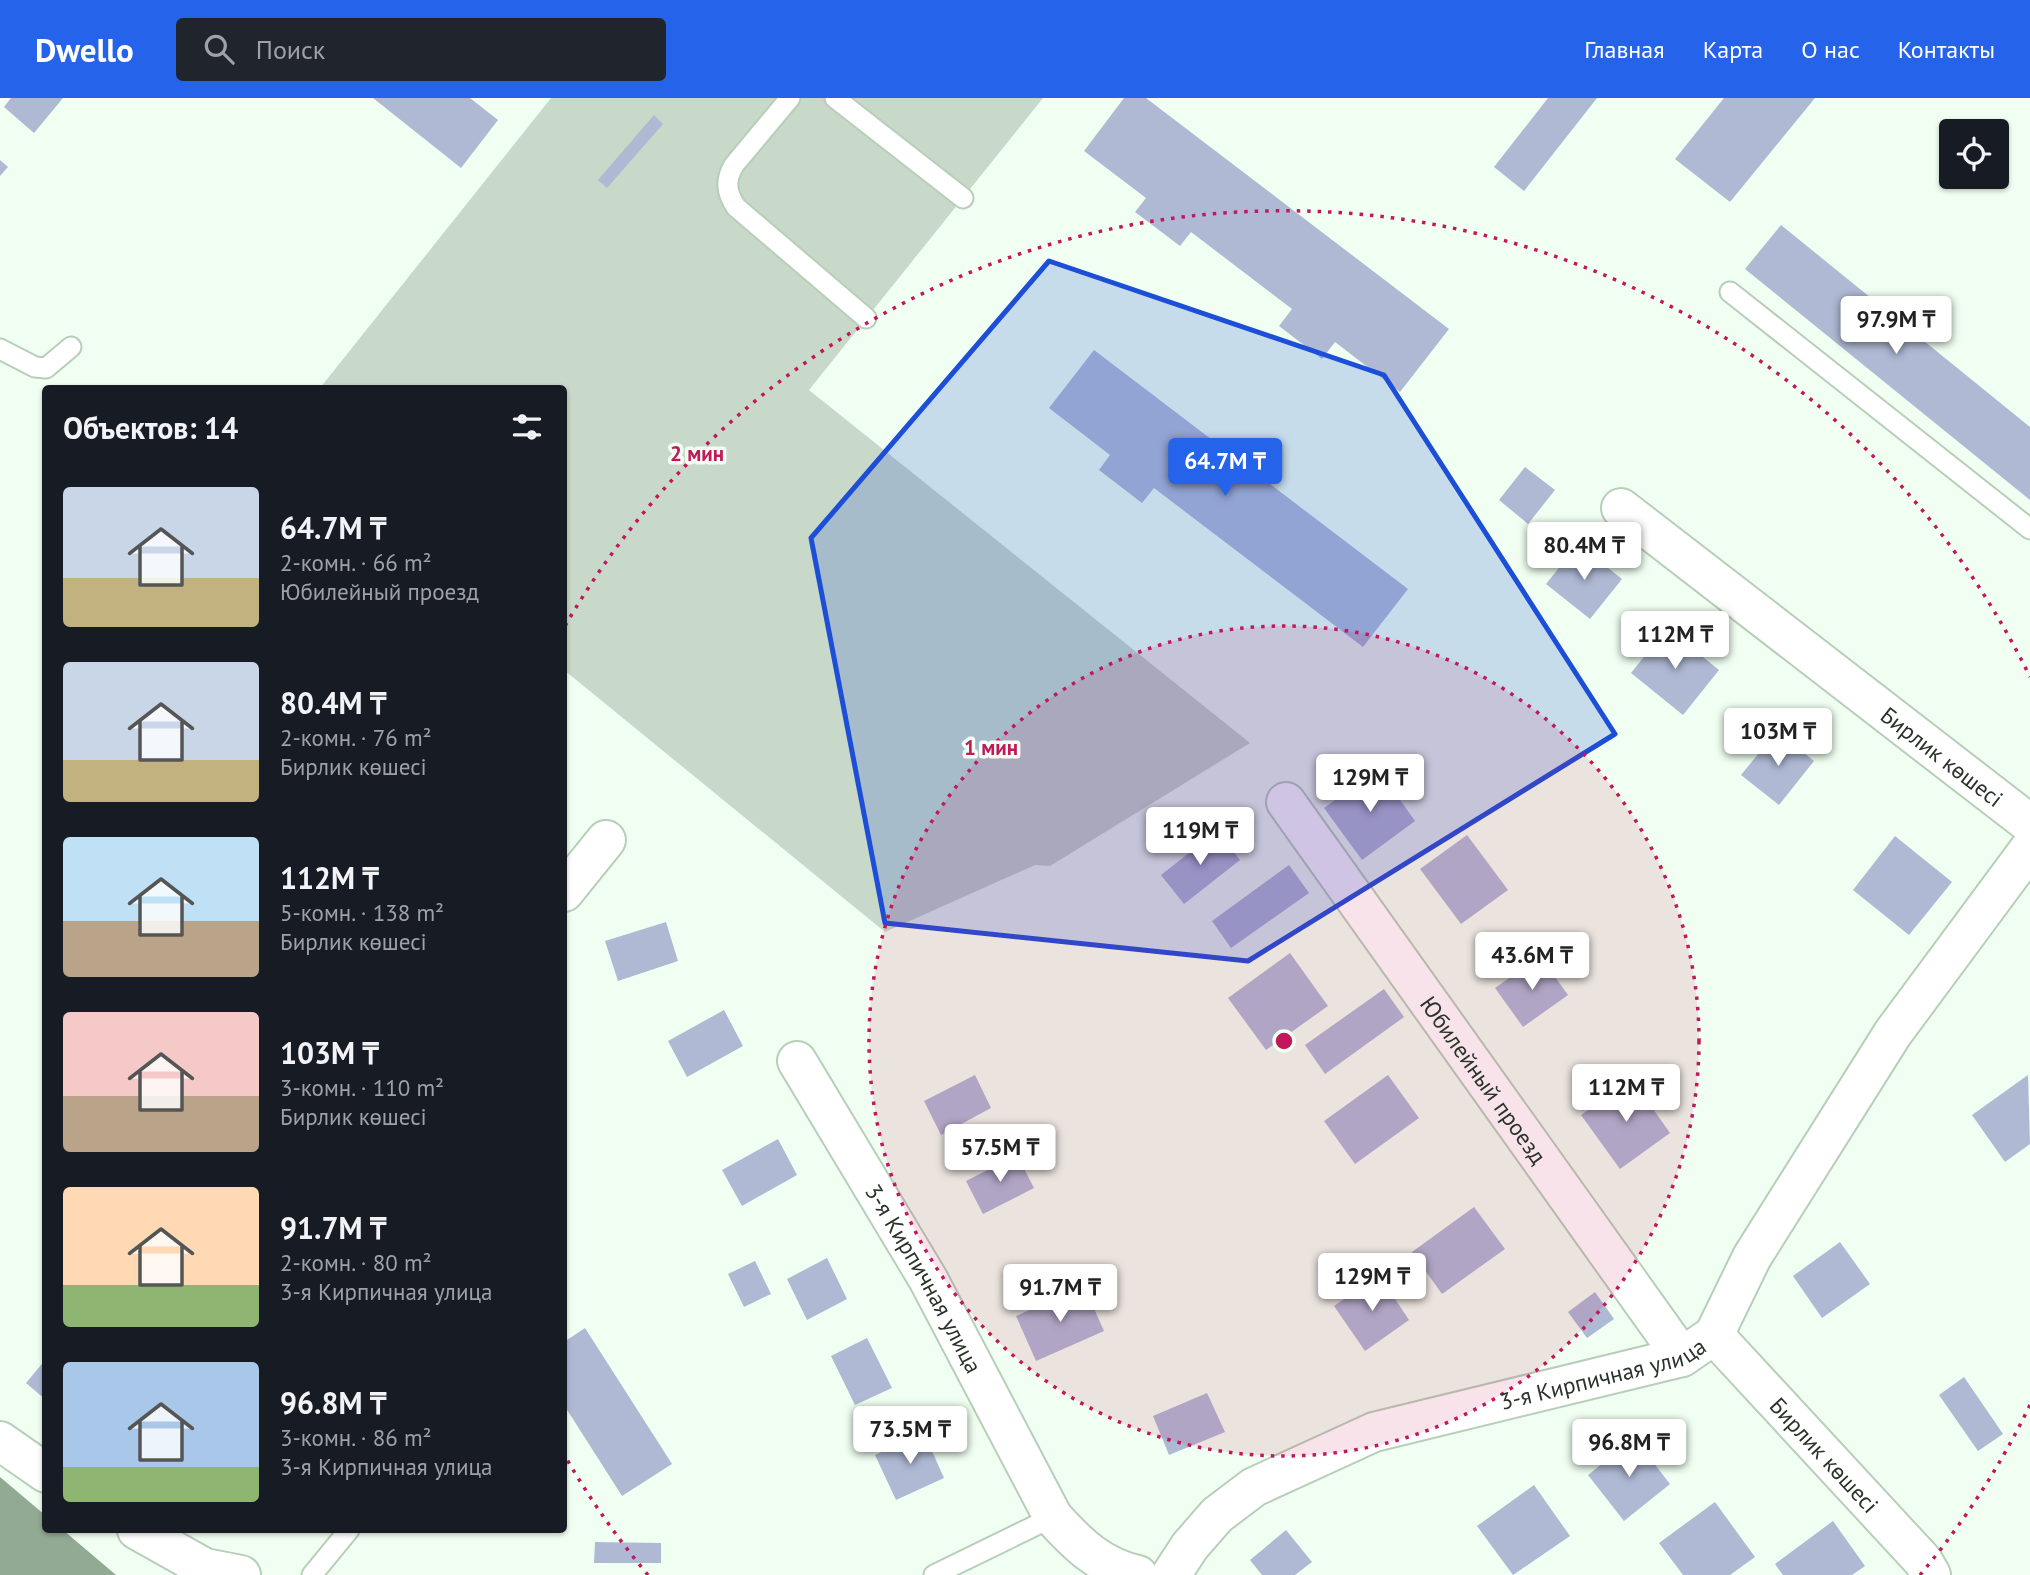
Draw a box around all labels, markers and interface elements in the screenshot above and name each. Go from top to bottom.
search box [176,18,666,81]
text: Dwello [35,28,134,71]
icon: search [200,30,238,68]
text: Поиск [256,33,325,66]
text: Главная [1584,34,1665,65]
text: Карта [1703,34,1763,65]
text: О нас [1801,34,1860,65]
text: Контакты [1898,34,1995,65]
map controls [1939,119,2009,189]
button: locate [1939,119,2009,189]
pin: 97.9M ₸ [1831,296,1961,356]
text: 97.9M ₸ [1857,304,1935,333]
text: Объектов: 14 [63,408,238,447]
icon: filters [508,408,546,446]
pin: 64.7M ₸ [1160,438,1290,498]
text: 2 мин [670,440,724,467]
text: 64.7M ₸ [1184,446,1266,475]
text: 64.7M ₸ [280,508,386,547]
icon: home [119,515,203,599]
pin: 80.4M ₸ [1519,522,1649,582]
text: 80.4M ₸ [1543,530,1625,559]
text: 2-комн. · 66 m² [280,548,432,577]
text: Юбилейный проезд [280,577,479,606]
pin: 112M ₸ [1618,612,1732,671]
text: 112M ₸ [1637,619,1713,648]
text: 80.4M ₸ [280,683,386,722]
icon: home [119,690,203,774]
street label: Бирлик көшесі [1875,700,2009,813]
pin: 103M ₸ [1721,708,1835,768]
text: 103M ₸ [1740,716,1816,745]
text: 2-комн. · 76 m² [280,723,432,752]
text: 1 мин [964,734,1018,761]
text: Бирлик көшесі [280,752,427,781]
pin: 129M ₸ [1313,754,1427,814]
text: 129M ₸ [1332,762,1408,791]
pin: 119M ₸ [1143,808,1257,867]
text: 119M ₸ [1162,815,1238,844]
text: 112M ₸ [280,858,379,897]
icon: home [119,865,203,949]
text: 5-комн. · 138 m² [280,898,444,927]
text: Бирлик көшесі [280,927,427,956]
pin: 43.6M ₸ [1467,932,1597,992]
text: 43.6M ₸ [1491,940,1573,969]
street label: Юбилейный проезд [1414,990,1554,1169]
centre of rings [1272,1029,1296,1053]
text: 103M ₸ [280,1033,379,1072]
icon: home [119,1040,203,1124]
pin: 112M ₸ [1569,1065,1683,1124]
text: 112M ₸ [1588,1072,1664,1101]
text: 3-комн. · 110 m² [280,1073,444,1102]
text: Бирлик көшесі [280,1102,427,1131]
pin: 57.5M ₸ [935,1124,1065,1184]
text: 57.5M ₸ [961,1132,1039,1161]
street label: 3-я Кирпичная улица [860,1178,989,1378]
text: 91.7M ₸ [280,1208,386,1247]
icon: home [119,1215,203,1299]
text: 2-комн. · 80 m² [280,1248,432,1277]
pin: 129M ₸ [1315,1254,1429,1313]
text: 129M ₸ [1334,1261,1410,1290]
pin: 91.7M ₸ [995,1264,1125,1324]
text: 91.7M ₸ [1019,1272,1101,1301]
text: 3-я Кирпичная улица [280,1277,492,1306]
street label: 3-я Кирпичная улица [1496,1331,1711,1415]
text: 96.8M ₸ [280,1383,386,1422]
icon: home [119,1390,203,1474]
street label: Бирлик көшесі [1764,1391,1885,1518]
pin: 73.5M ₸ [845,1406,975,1466]
text: 73.5M ₸ [869,1414,951,1443]
pin: 96.8M ₸ [1564,1420,1694,1479]
text: 3-комн. · 86 m² [280,1423,432,1452]
text: 96.8M ₸ [1588,1427,1670,1456]
text: 3-я Кирпичная улица [280,1452,492,1481]

